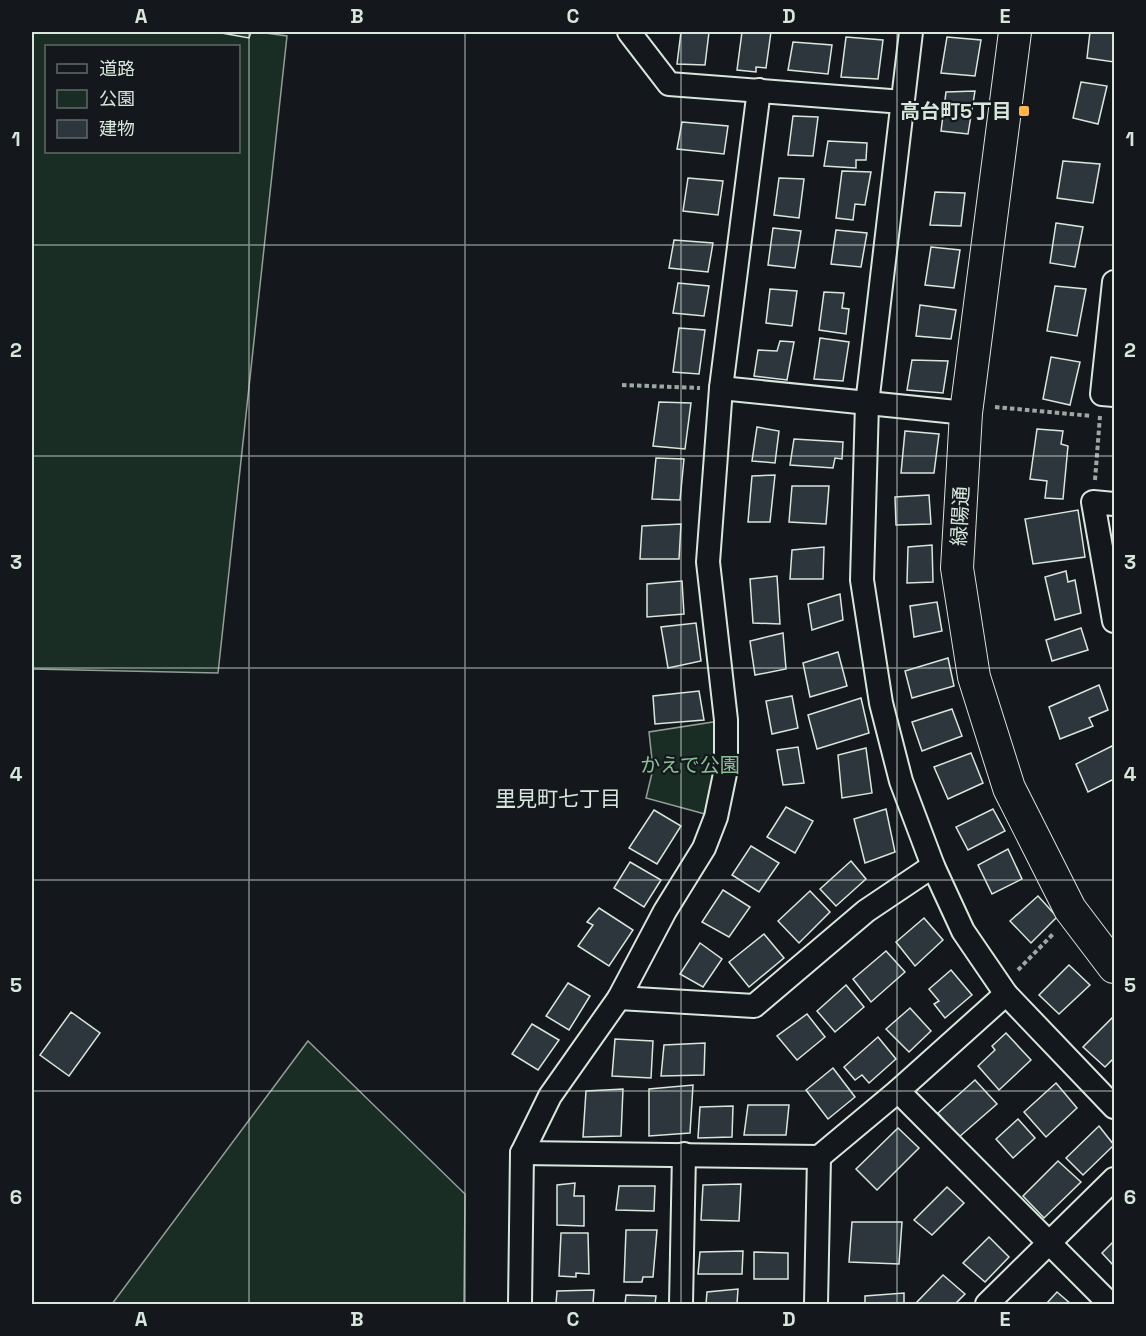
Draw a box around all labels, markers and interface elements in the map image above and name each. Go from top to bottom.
text: A [135,3,148,29]
text: B [350,3,364,29]
text: C [567,3,580,29]
text: D [782,3,796,29]
text: E [999,3,1011,29]
legend [45,45,240,153]
text: 道路 [99,57,135,80]
text: 公園 [99,87,135,110]
place label: 高台町5丁目 [900,98,1012,124]
marker: 高台町5丁目 [1017,104,1031,118]
text: 建物 [99,117,135,140]
text: 1 [11,126,21,152]
text: 1 [1125,126,1135,152]
text: 2 [10,337,22,363]
text: 2 [1124,337,1136,363]
street label: 緑陽通 [945,485,975,547]
text: 3 [10,549,22,575]
text: 3 [1124,549,1136,575]
park label: かえで公園 [640,752,740,778]
text: 4 [10,761,23,787]
text: 4 [1124,761,1137,787]
district label: 里見町七丁目 [495,785,621,812]
text: 5 [10,972,22,998]
text: 5 [1124,972,1136,998]
text: 6 [10,1184,22,1210]
text: 6 [1124,1184,1136,1210]
text: A [135,1306,148,1332]
text: B [350,1306,364,1332]
text: C [567,1306,580,1332]
text: D [782,1306,796,1332]
text: E [999,1306,1011,1332]

